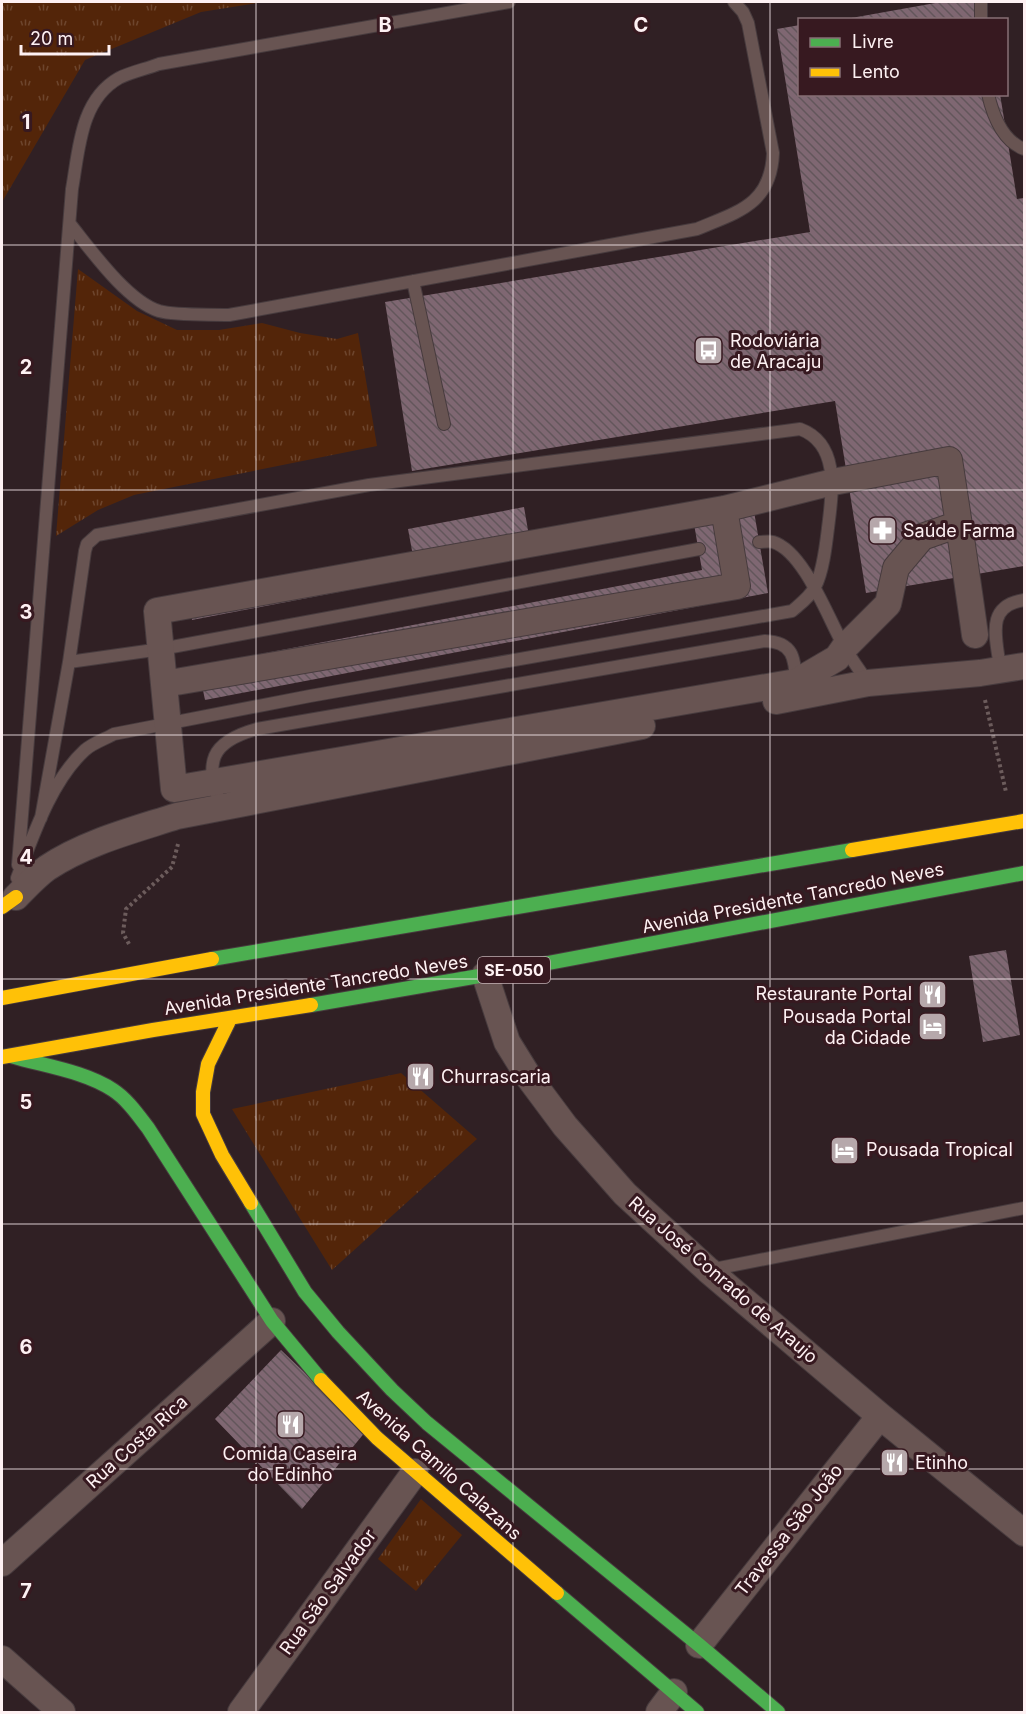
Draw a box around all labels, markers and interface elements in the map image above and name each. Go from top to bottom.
text: B [378,13,392,37]
text: C [634,13,648,37]
scale bar [21,18,110,56]
legend [798,18,1008,96]
text: 20 m [30,28,73,49]
text: Livre [852,31,894,52]
text: Lento [852,61,900,82]
text: 1 [22,110,30,134]
place label: Rodoviária de Aracaju [730,330,821,372]
bus stop icon: Rodoviária de Aracaju [693,335,725,367]
text: 2 [20,355,32,379]
pharmacy icon: Saúde Farma [866,515,898,547]
place label: Saúde Farma [903,520,1015,541]
text: 3 [20,600,32,624]
text: 4 [19,845,33,869]
street label: Avenida Presidente Tancredo Neves [640,858,946,937]
street label: Avenida Presidente Tancredo Neves [163,950,469,1019]
road number: SE-050 [478,957,550,983]
restaurant icon: Restaurante Portal [917,978,949,1010]
place label: Restaurante Portal [755,983,912,1004]
place label: Pousada Portal da Cidade [783,1006,911,1048]
hotel icon: Pousada Portal da Cidade [916,1011,948,1043]
restaurant icon: Churrascaria [404,1061,436,1093]
place label: Churrascaria [441,1066,551,1087]
text: 5 [20,1090,32,1114]
hotel icon: Pousada Tropical [829,1134,861,1166]
place label: Pousada Tropical [866,1139,1013,1160]
street label: Rua José Conrado de Araujo [625,1192,822,1367]
text: 6 [20,1335,33,1359]
street label: Avenida Camilo Calazans [353,1385,526,1544]
street label: Rua Costa Rica [82,1391,191,1492]
restaurant icon: Comida Caseira do Edinho [274,1409,306,1441]
place label: Comida Caseira do Edinho [223,1443,357,1485]
restaurant icon: Etinho [878,1447,910,1479]
place label: Etinho [915,1452,968,1473]
street label: Travessa São João [731,1460,847,1600]
street label: Rua São Salvador [275,1525,380,1658]
text: 7 [20,1579,32,1603]

